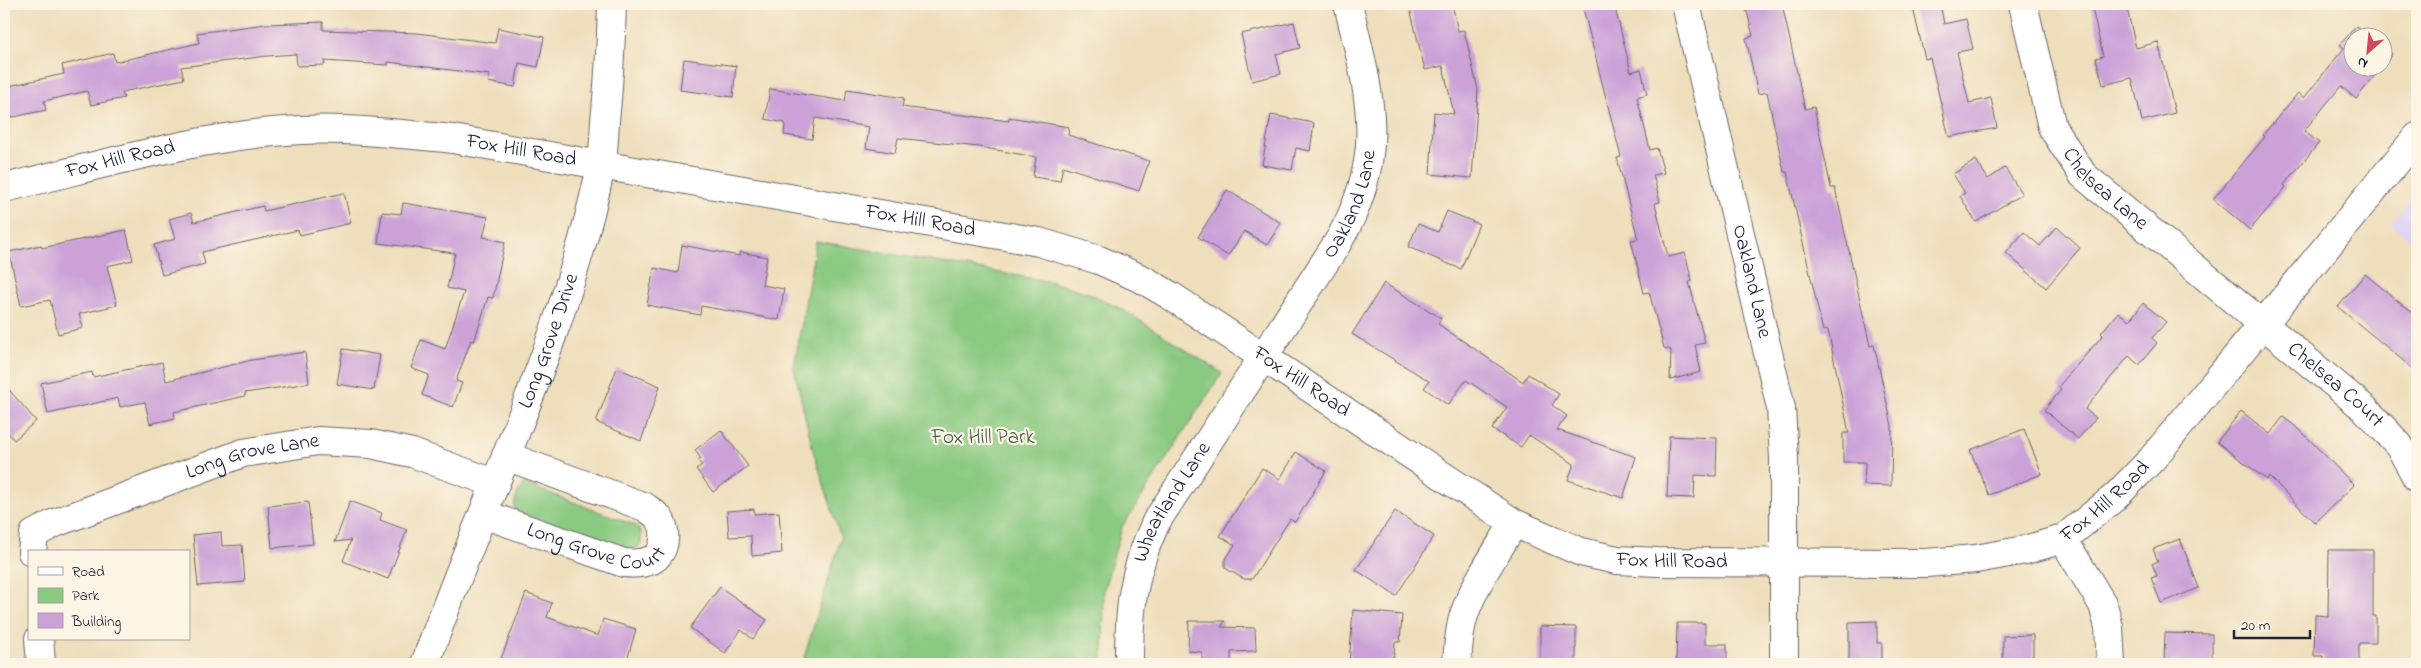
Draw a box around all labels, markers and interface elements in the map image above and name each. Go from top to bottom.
north arrow [2344,28,2394,78]
text: N [2354,51,2372,74]
street label: Fox Hill Road [463,126,579,175]
street label: Fox Hill Road [62,133,178,188]
street label: Chelsea Lane [2054,142,2155,238]
street label: Oakland Lane [1316,148,1385,265]
street label: Fox Hill Road [862,197,978,246]
street label: Oakland Lane [1723,222,1779,342]
street label: Long Grove Drive [511,269,587,413]
street label: Chelsea Court [2280,335,2391,435]
street label: Fox Hill Road [1246,338,1356,426]
park label: Fox Hill Park [930,423,1036,453]
street label: Long Grove Lane [182,426,322,488]
street label: Wheatland Lane [1126,436,1219,567]
street label: Fox Hill Road [2053,454,2157,551]
street label: Long Grove Court [523,515,675,579]
street label: Fox Hill Road [1615,545,1728,577]
legend [28,550,190,640]
text: Road [72,561,105,583]
text: Park [72,585,100,607]
scale bar [2234,608,2310,640]
text: Building [71,611,121,634]
text: 20 m [2241,615,2271,637]

